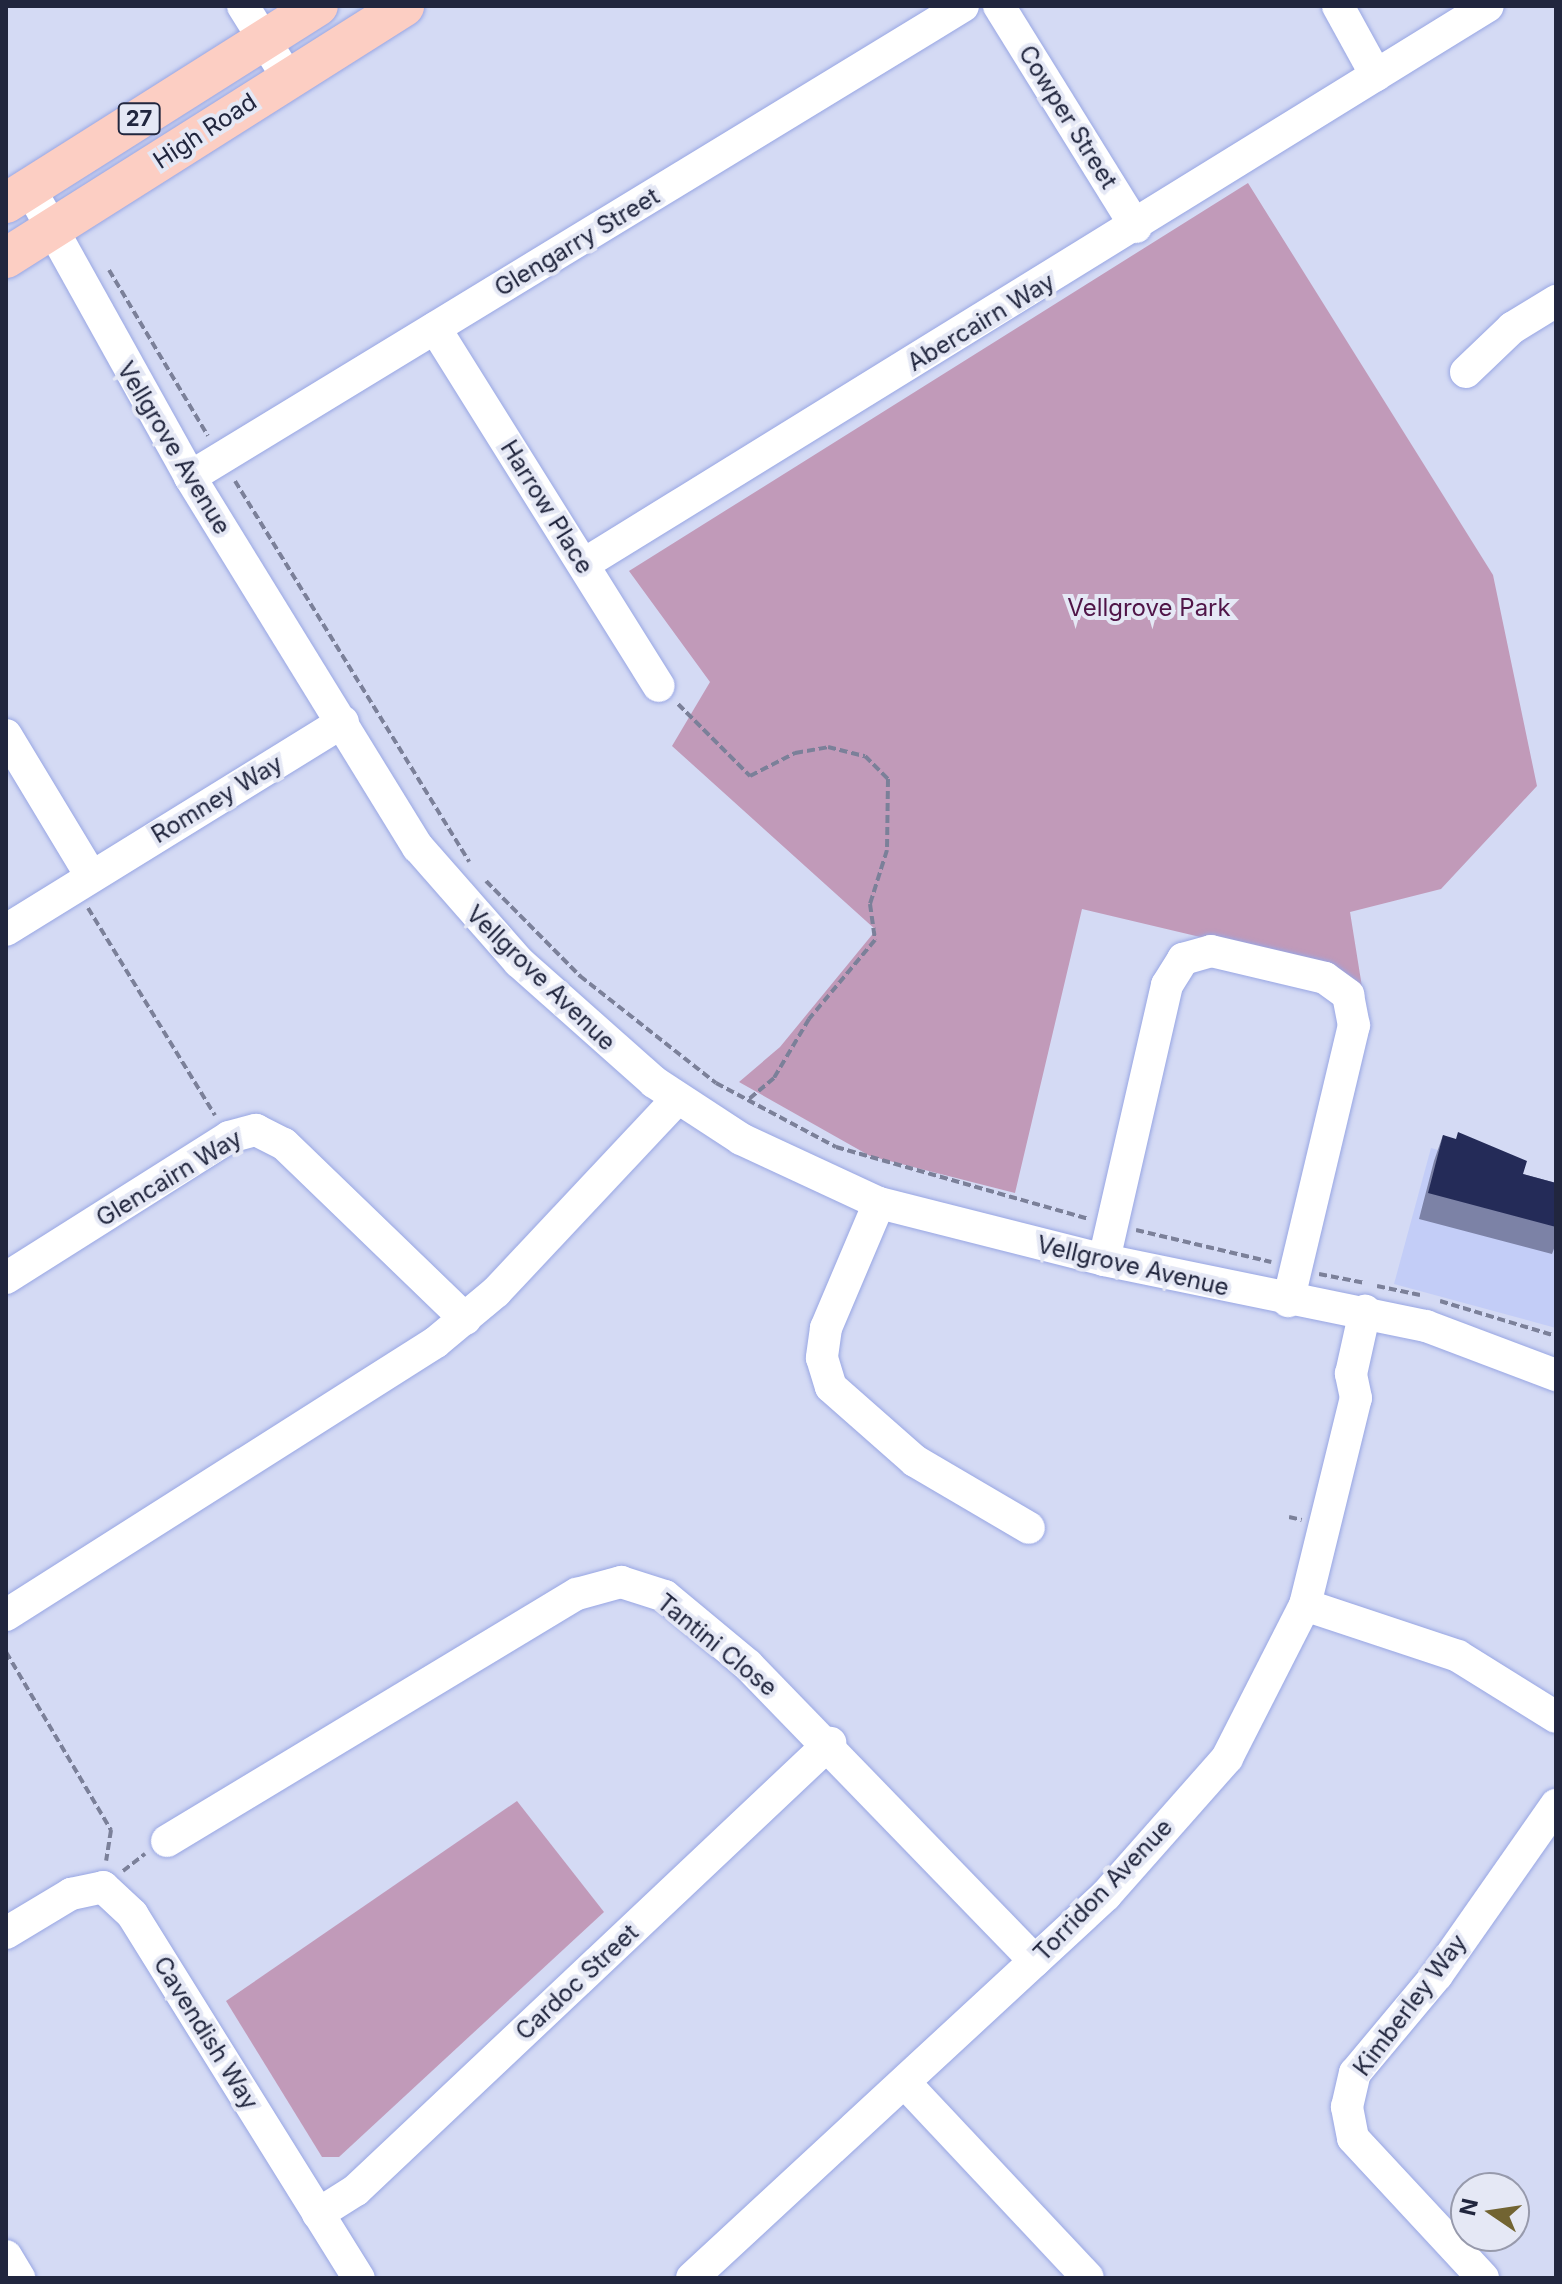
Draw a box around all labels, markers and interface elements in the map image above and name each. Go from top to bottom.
street label: Cowper Street [1013,40,1123,194]
street label: High Road [148,87,262,175]
road number: 27 [117,101,161,137]
street label: Glengarry Street [489,182,665,302]
street label: Abercairn Way [902,267,1060,377]
street label: Vellgrove Avenue [111,356,237,540]
street label: Harrow Place [495,435,599,579]
park label: Vellgrove Park [1067,594,1231,622]
street label: Romney Way [146,749,288,849]
street label: Vellgrove Avenue [460,899,622,1057]
street label: Glencairn Way [91,1123,247,1233]
street label: Vellgrove Avenue [1034,1230,1232,1302]
street label: Tantini Close [651,1588,783,1702]
street label: Torridon Avenue [1028,1813,1178,1967]
street label: Cardoc Street [510,1918,644,2046]
street label: Kimberley Way [1347,1928,1473,2082]
street label: Cavendish Way [147,1951,265,2115]
north arrow [1450,2172,1530,2252]
text: N [1454,2196,1483,2218]

